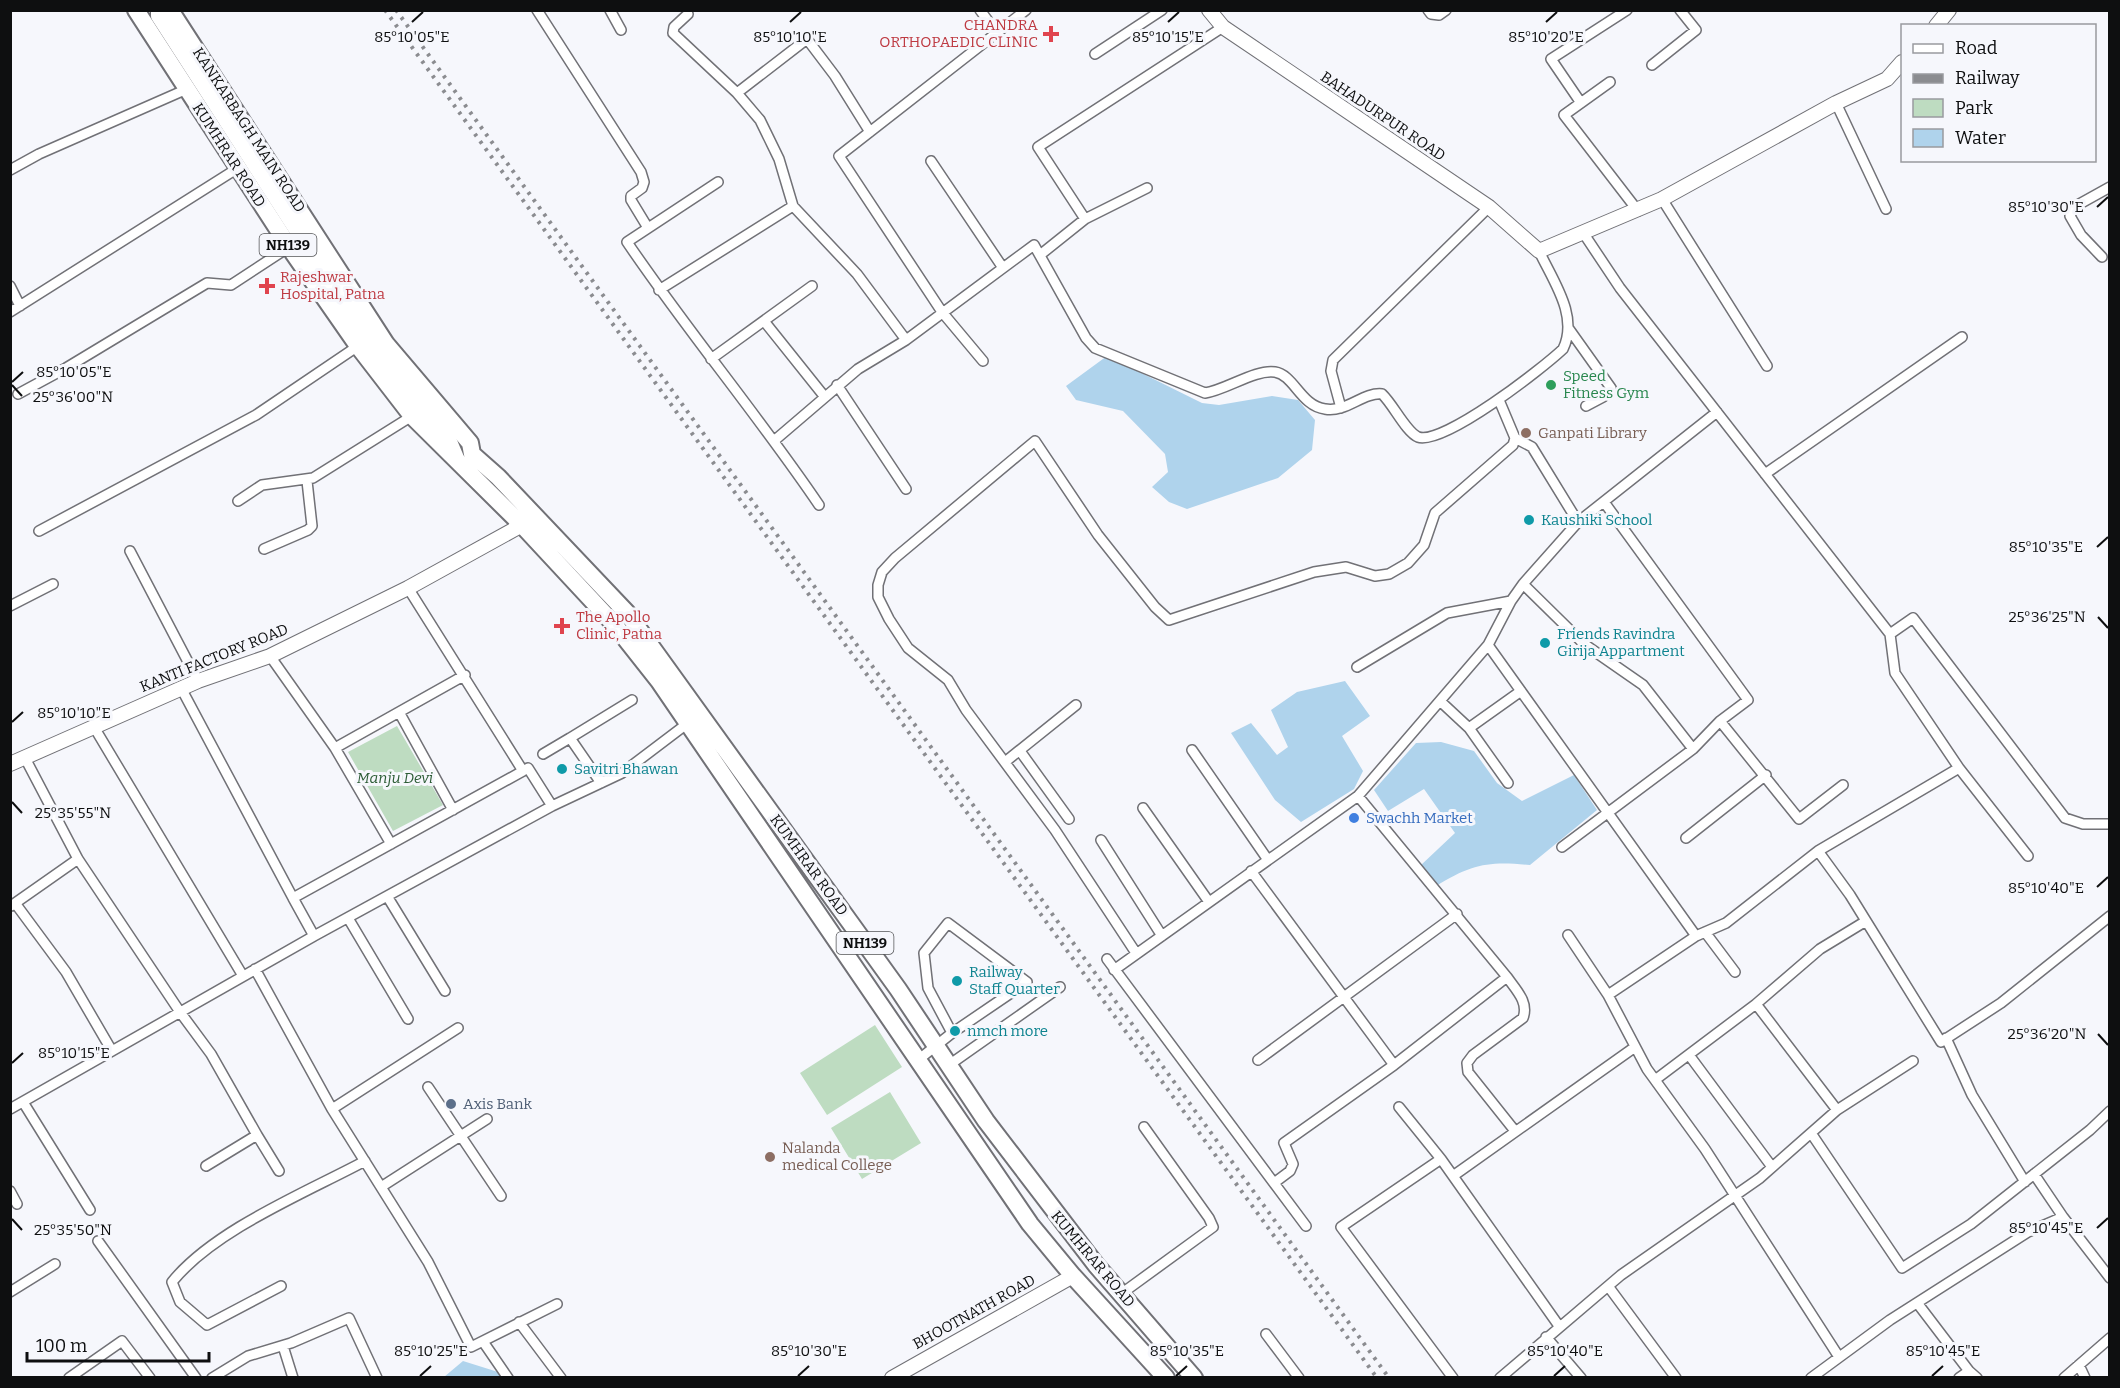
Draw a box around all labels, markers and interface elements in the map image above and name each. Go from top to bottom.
place label: CHANDRA ORTHOPAEDIC CLINIC [879,16,1038,51]
legend [1901,24,2096,162]
marker: CHANDRA ORTHOPAEDIC CLINIC [1042,25,1060,43]
text: 85°10'05"E [374,28,450,46]
text: 85°10'10"E [753,28,827,46]
text: 85°10'15"E [1132,28,1204,46]
text: 85°10'20"E [1508,28,1584,46]
text: Road [1955,37,1998,59]
street label: KANKARBAGH MAIN ROAD [189,44,309,216]
text: Railway [1955,67,2020,89]
street label: BAHADURPUR ROAD [1317,68,1449,164]
text: Park [1955,97,1994,119]
street label: KUMHRAR ROAD [189,100,269,210]
text: Water [1955,127,2006,149]
text: 85°10'30"E [2008,198,2084,216]
road number: NH139 [260,234,316,256]
place label: Rajeshwar Hospital, Patna [280,268,385,303]
marker: Rajeshwar Hospital, Patna [258,277,276,295]
text: 85°10'05"E [36,363,112,381]
place label: Speed Fitness Gym [1563,367,1650,402]
marker: Speed Fitness Gym [1544,378,1558,392]
text: 25°36'00"N [33,388,113,406]
place label: Ganpati Library [1538,424,1647,442]
marker: Ganpati Library [1519,426,1533,440]
place label: Kaushiki School [1541,511,1652,529]
marker: Kaushiki School [1522,513,1536,527]
text: 85°10'35"E [2009,538,2083,556]
place label: The Apollo Clinic, Patna [576,608,662,643]
text: 25°36'25"N [2008,608,2086,626]
marker: The Apollo Clinic, Patna [553,617,571,635]
street label: KANTI FACTORY ROAD [137,620,291,696]
place label: Friends Ravindra Girija Appartment [1557,625,1685,660]
marker: Friends Ravindra Girija Appartment [1538,636,1552,650]
text: 85°10'10"E [37,704,111,722]
place label: Savitri Bhawan [574,760,679,778]
marker: Savitri Bhawan [555,762,569,776]
park label: Manju Devi [357,769,433,787]
text: 25°35'55"N [35,804,111,822]
place label: Swachh Market [1366,809,1473,827]
street label: KUMHRAR ROAD [766,811,852,919]
marker: Swachh Market [1347,811,1361,825]
text: 85°10'40"E [2008,879,2084,897]
road number: NH139 [836,932,894,954]
place label: Railway Staff Quarter [969,963,1060,998]
marker: Railway Staff Quarter [950,974,964,988]
place label: nmch more [967,1022,1048,1040]
marker: nmch more [948,1024,962,1038]
text: 25°36'20"N [2008,1025,2087,1043]
text: 85°10'15"E [38,1044,110,1062]
place label: Axis Bank [463,1095,533,1113]
marker: Axis Bank [444,1097,458,1111]
place label: Nalanda medical College [782,1139,892,1174]
marker: Nalanda medical College [763,1150,777,1164]
street label: KUMHRAR ROAD [1047,1207,1139,1311]
text: 85°10'45"E [2009,1219,2083,1237]
text: 25°35'50"N [34,1221,112,1239]
street label: BHOOTNATH ROAD [910,1271,1038,1353]
scale bar [27,1325,208,1363]
text: 100 m [36,1335,87,1357]
text: 85°10'25"E [394,1342,468,1360]
text: 85°10'30"E [771,1342,847,1360]
text: 85°10'35"E [1150,1342,1224,1360]
text: 85°10'40"E [1527,1342,1603,1360]
text: 85°10'45"E [1906,1342,1980,1360]

